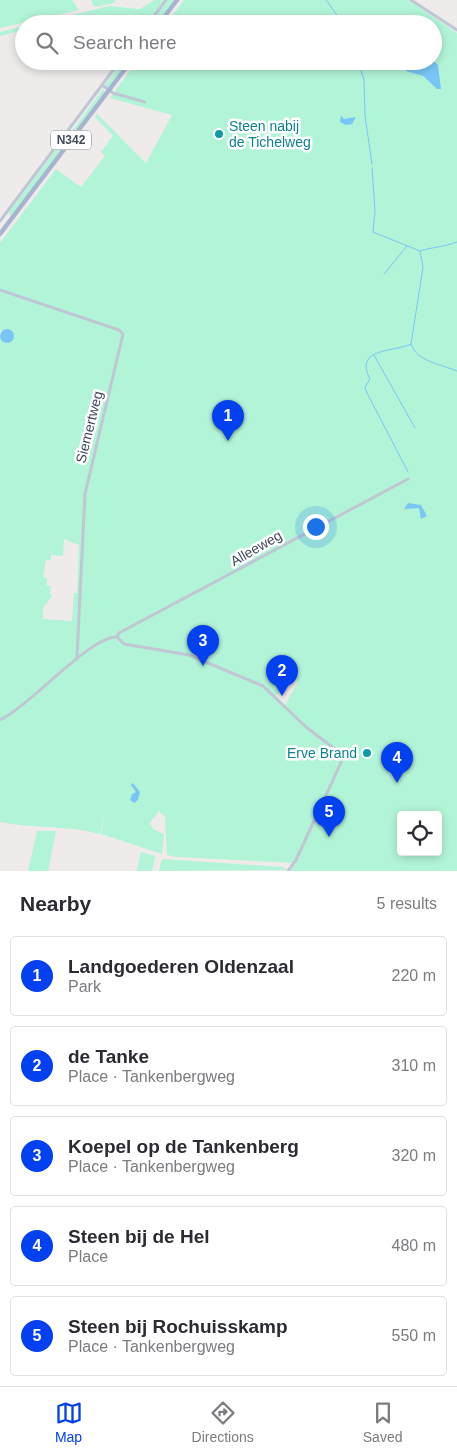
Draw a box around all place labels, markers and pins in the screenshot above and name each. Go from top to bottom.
place label: Steen nabij de Tichelweg [229,118,311,150]
marker: Steen nabij de Tichelweg [213,128,225,140]
pin: 1 [212,400,244,441]
pin: 3 [187,625,219,666]
pin: 2 [266,655,298,696]
pin: 4 [381,742,413,783]
place label: Erve Brand [287,745,357,761]
marker: Erve Brand [361,747,373,759]
pin: 5 [313,796,345,837]

